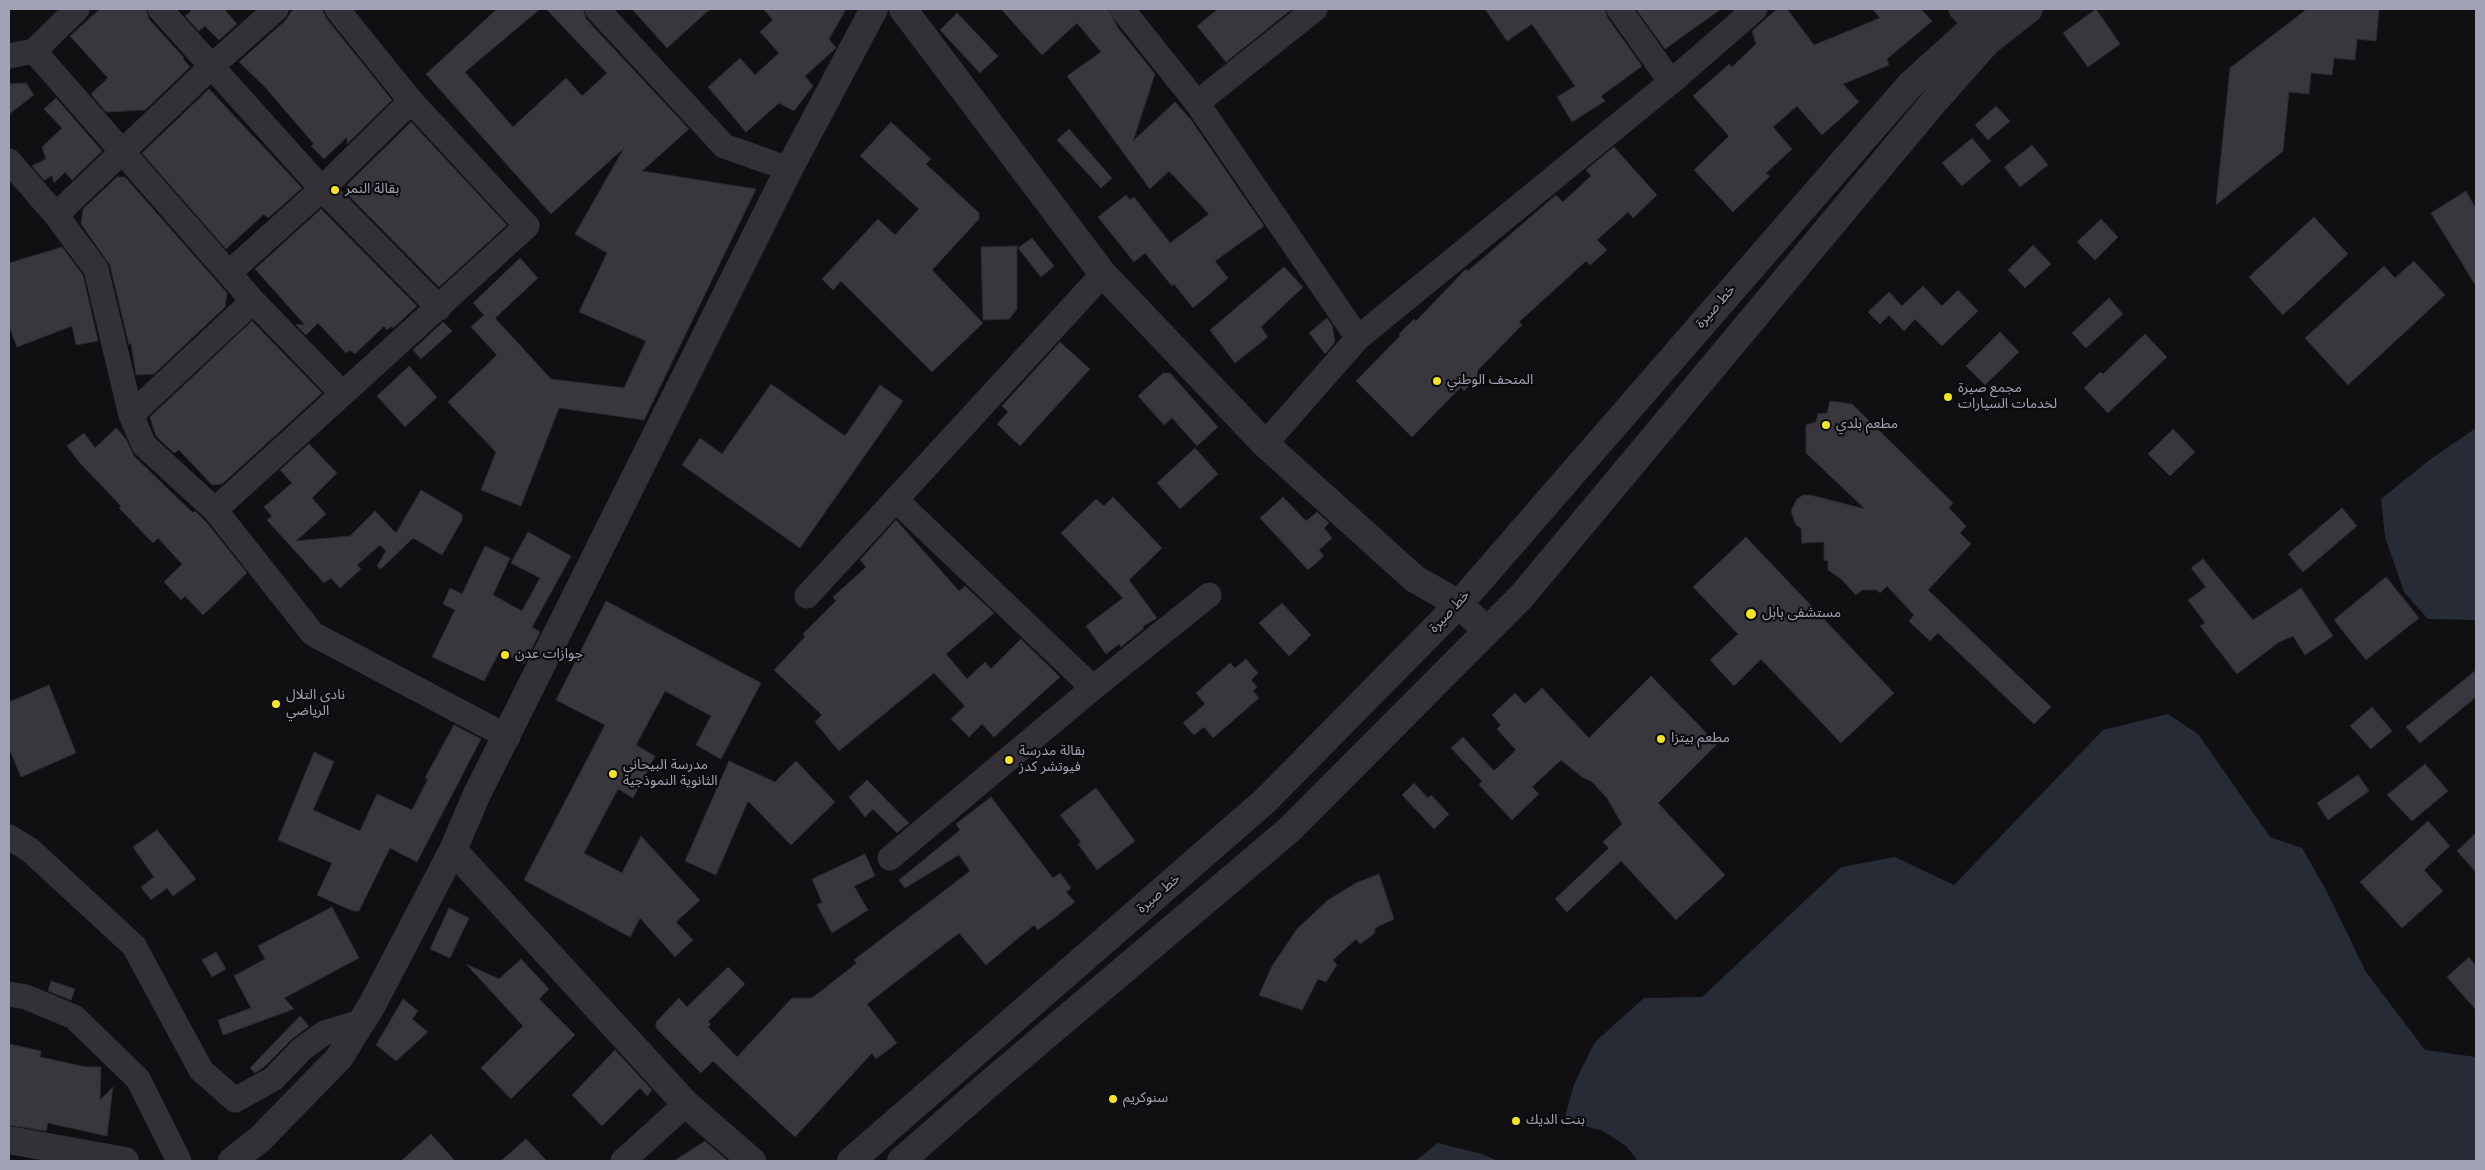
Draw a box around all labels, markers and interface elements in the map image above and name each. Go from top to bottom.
place label: بقالة النمر [345,182,399,198]
marker: بقالة النمر [329,184,341,196]
street label: خط صيرة [1693,282,1739,332]
place label: المتحف الوطني [1447,373,1533,389]
marker: المتحف الوطني [1431,375,1443,387]
place label: مجمع صيرة لخدمات السيارات [1958,381,2057,414]
marker: مجمع صيرة لخدمات السيارات [1942,391,1954,403]
place label: مطعم بلدي [1836,417,1898,433]
marker: مطعم بلدي [1820,419,1832,431]
street label: خط صيرة [1426,587,1474,637]
place label: مستشفى بابل [1762,606,1841,622]
marker: مستشفى بابل [1744,607,1758,621]
place label: جوازات عدن [515,647,583,663]
marker: جوازات عدن [499,649,511,661]
place label: نادي التلال الرياضي [286,688,345,720]
marker: نادي التلال الرياضي [270,698,282,710]
place label: مطعم بيتزا [1671,731,1730,747]
marker: مطعم بيتزا [1655,733,1667,745]
place label: بقالة مدرسة فيوتشر كدز [1019,744,1085,776]
marker: بقالة مدرسة فيوتشر كدز [1003,754,1015,766]
place label: مدرسة البيحاني الثانوية النموذجية [623,758,718,790]
marker: مدرسة البيحاني الثانوية النموذجية [607,768,619,780]
street label: خط صيرة [1134,871,1184,917]
place label: سنوكريم [1123,1091,1168,1107]
marker: سنوكريم [1107,1093,1119,1105]
place label: بنت الديك [1526,1113,1585,1129]
marker: بنت الديك [1510,1115,1522,1127]

